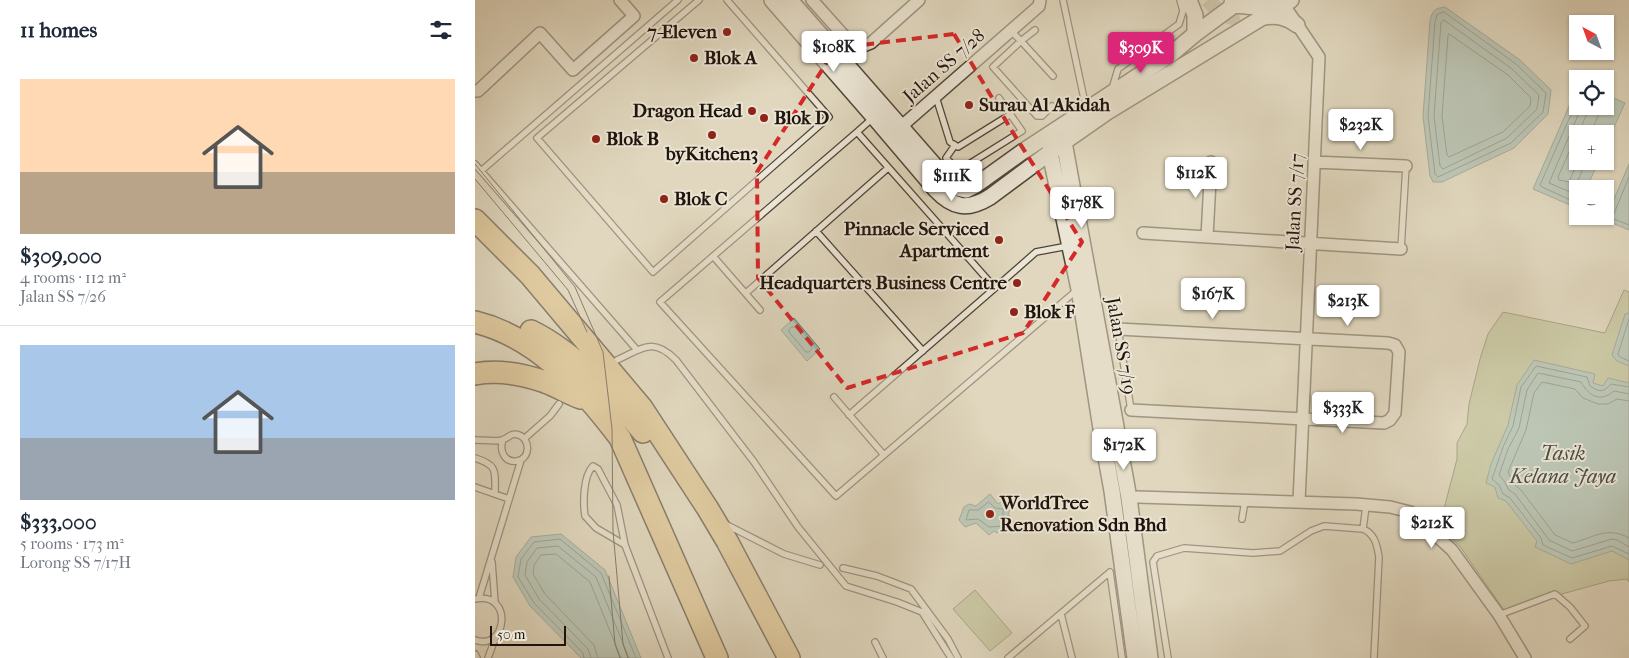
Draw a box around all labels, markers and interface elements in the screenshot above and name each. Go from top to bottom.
north arrow [1569,15,1614,60]
map controls [1569,15,1614,225]
icon: filters [427,16,455,44]
text: 11 homes [20,18,97,42]
place label: 7-Eleven [646,21,718,43]
street label: Jalan SS 7/28 [897,24,989,109]
marker: 7-Eleven [721,26,733,38]
pin: $108K [799,30,869,73]
pin: $309K [1106,32,1176,74]
text: $108K [813,37,855,56]
text: $309K [1119,38,1163,57]
place label: Blok A [704,47,758,69]
marker: Blok A [688,52,700,64]
button: locate [1569,70,1614,115]
place label: Surau Al Akidah [979,94,1110,116]
marker: Surau Al Akidah [963,99,975,111]
place label: Dragon Head [633,100,743,122]
marker: Dragon Head [746,105,758,117]
place label: Blok D [774,107,830,129]
pin: $232K [1326,108,1396,151]
icon: home [193,112,283,202]
marker: Blok D [758,112,770,124]
text: $232K [1339,115,1383,134]
button: + [1569,125,1614,170]
place label: Blok B [606,128,659,150]
marker: byKitchen3 [706,129,718,141]
marker: Blok B [590,133,602,145]
place label: byKitchen3 [665,143,758,165]
street label: Jalan SS 7/17 [1281,153,1309,253]
pin: $112K [1161,156,1231,199]
pin: $111K [917,160,987,202]
text: $112K [1176,163,1216,182]
text: $111K [933,166,971,185]
button: − [1569,180,1614,225]
pin: $178K [1047,186,1117,229]
place label: Blok C [674,188,728,210]
marker: Blok C [658,193,670,205]
text: $178K [1061,193,1103,212]
place label: Pinnacle Serviced Apartment [844,218,990,262]
marker: Pinnacle Serviced Apartment [993,234,1005,246]
text: $309,000 [20,244,102,268]
text: 4 rooms · 112 m² [20,268,126,287]
place label: Headquarters Business Centre [759,272,1008,294]
marker: Headquarters Business Centre [1011,277,1023,289]
pin: $167K [1178,278,1248,320]
text: $167K [1192,284,1234,303]
pin: $213K [1313,284,1383,327]
text: Jalan SS 7/26 [20,287,106,306]
text: $213K [1328,291,1368,310]
street label: Jalan SS 7/19 [1101,294,1140,397]
place label: Blok F [1024,301,1076,323]
marker: Blok F [1008,306,1020,318]
icon: home [193,377,283,467]
pin: $333K [1308,392,1378,434]
text: $333K [1323,398,1363,417]
pin: $172K [1089,428,1159,471]
text: $172K [1103,435,1145,454]
water label: Tasik Kelana Jaya [1508,442,1616,488]
place label: WorldTree Renovation Sdn Bhd [999,492,1167,536]
pin: $212K [1397,506,1467,549]
marker: WorldTree Renovation Sdn Bhd [984,508,996,520]
text: $333,000 [20,510,97,534]
text: $212K [1411,513,1453,532]
text: 5 rooms · 173 m² [20,534,124,553]
text: Lorong SS 7/17H [20,553,131,572]
scale bar [490,623,566,646]
text: 50 m [497,626,525,643]

